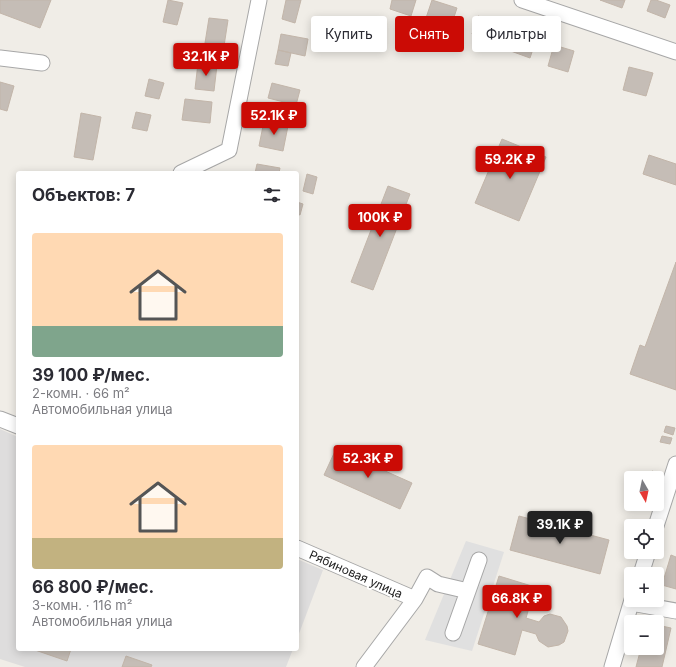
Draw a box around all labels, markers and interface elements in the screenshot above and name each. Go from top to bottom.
chip: Купить [311,16,387,52]
chip: Снять [395,16,464,52]
chip: Фильтры [472,16,561,52]
pin: 32.1K ₽ [169,43,243,77]
text: 32.1K ₽ [182,48,230,64]
pin: 52.1K ₽ [237,102,311,136]
text: 52.1K ₽ [250,107,298,123]
pin: 59.2K ₽ [473,146,547,180]
text: 59.2K ₽ [485,151,535,167]
icon: filters [261,184,283,206]
text: Объектов: 7 [32,185,135,205]
pin: 100K ₽ [347,204,413,238]
text: 100K ₽ [357,209,403,225]
icon: home [122,259,194,331]
text: 39 100 ₽/мес. [32,365,150,385]
text: 2-комн. · 66 m² [32,385,130,401]
text: Автомобильная улица [32,401,173,417]
pin: 52.3K ₽ [331,445,405,479]
text: 52.3K ₽ [342,450,394,466]
icon: home [122,471,194,543]
north arrow [624,471,664,511]
map controls [624,471,664,655]
pin: 39.1K ₽ [523,511,597,545]
text: 39.1K ₽ [536,516,584,532]
button: locate [624,519,664,559]
street label: Рябиновая улица [307,547,405,601]
button: + [624,567,664,607]
text: 66 800 ₽/мес. [32,577,154,597]
pin: 66.8K ₽ [480,585,554,619]
text: 66.8K ₽ [491,590,543,606]
text: 3-комн. · 116 m² [32,597,132,613]
text: Автомобильная улица [32,613,173,629]
button: − [624,615,664,655]

